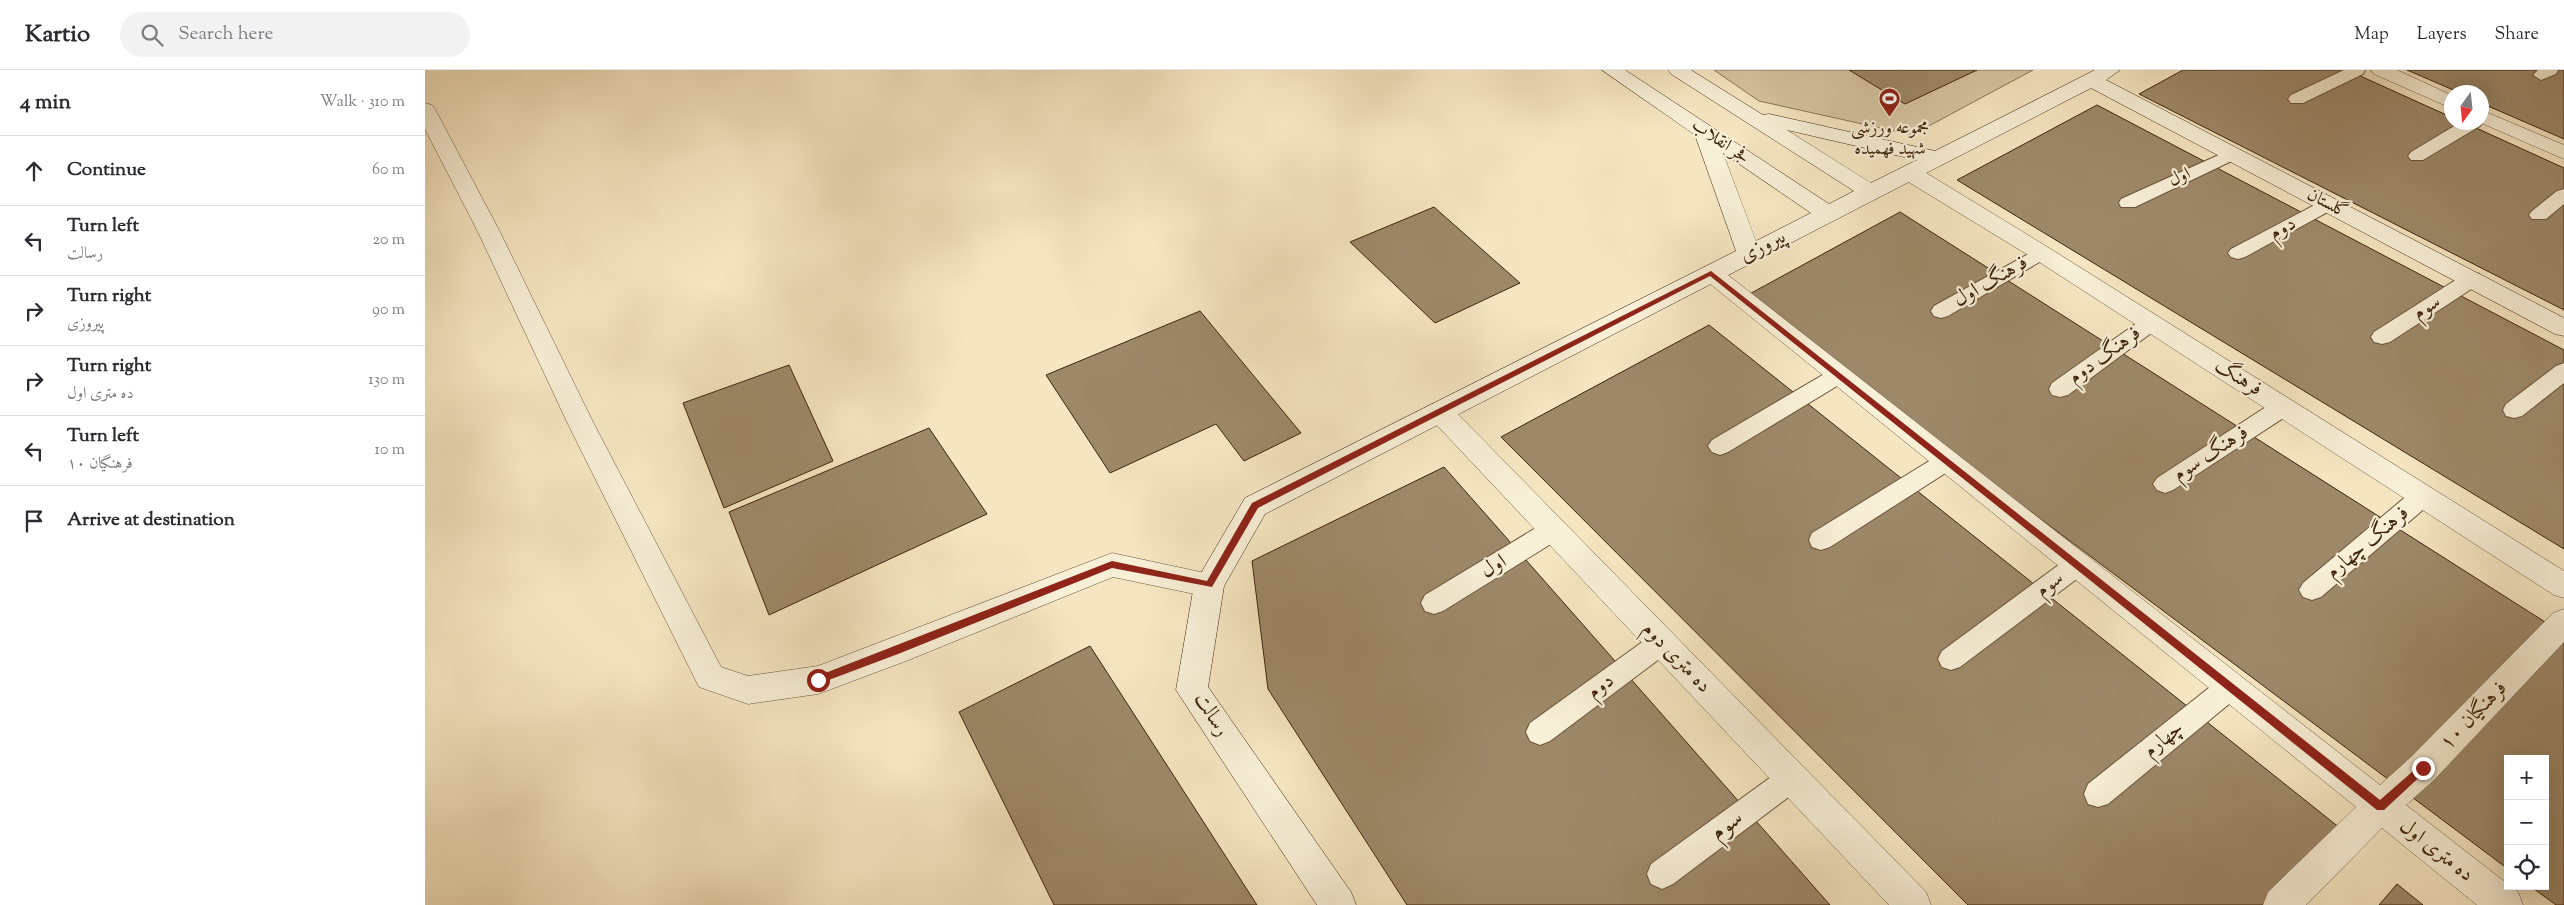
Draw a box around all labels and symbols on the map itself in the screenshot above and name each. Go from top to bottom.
north arrow [2444,85,2489,130]
sports icon: مجموعه ورزشی شهید فهمیده [1878,87,1902,118]
street label: فجر انقلاب [1686,113,1754,171]
place label: مجموعه ورزشی شهید فهمیده [1851,116,1929,163]
street label: اول [2165,162,2196,194]
street label: گلستان [2302,182,2352,226]
street label: دوم [2264,209,2303,250]
street label: پیروزی [1735,222,1792,271]
street label: فرهنگ اول [1948,249,2034,315]
street label: سوم [2407,288,2448,329]
street label: فرهنگ دوم [2062,319,2148,394]
street label: فرهنگ [2208,352,2268,404]
street label: فرهنگ سوم [2167,418,2255,491]
street label: فرهنگ چهارم [2320,499,2417,588]
street label: اول [1475,548,1513,586]
street label: سوم [2030,564,2071,606]
street label: ده متری دوم [1633,615,1718,701]
street label: دوم [1581,667,1622,708]
route start [807,669,830,692]
street label: فرهنگیان ۱۰ [2433,675,2515,757]
street label: رسالت [1186,687,1236,743]
street label: چهارم [2137,714,2191,766]
route end [2412,757,2435,780]
street label: سوم [1703,801,1752,851]
street label: ده متری اول [2392,812,2480,890]

